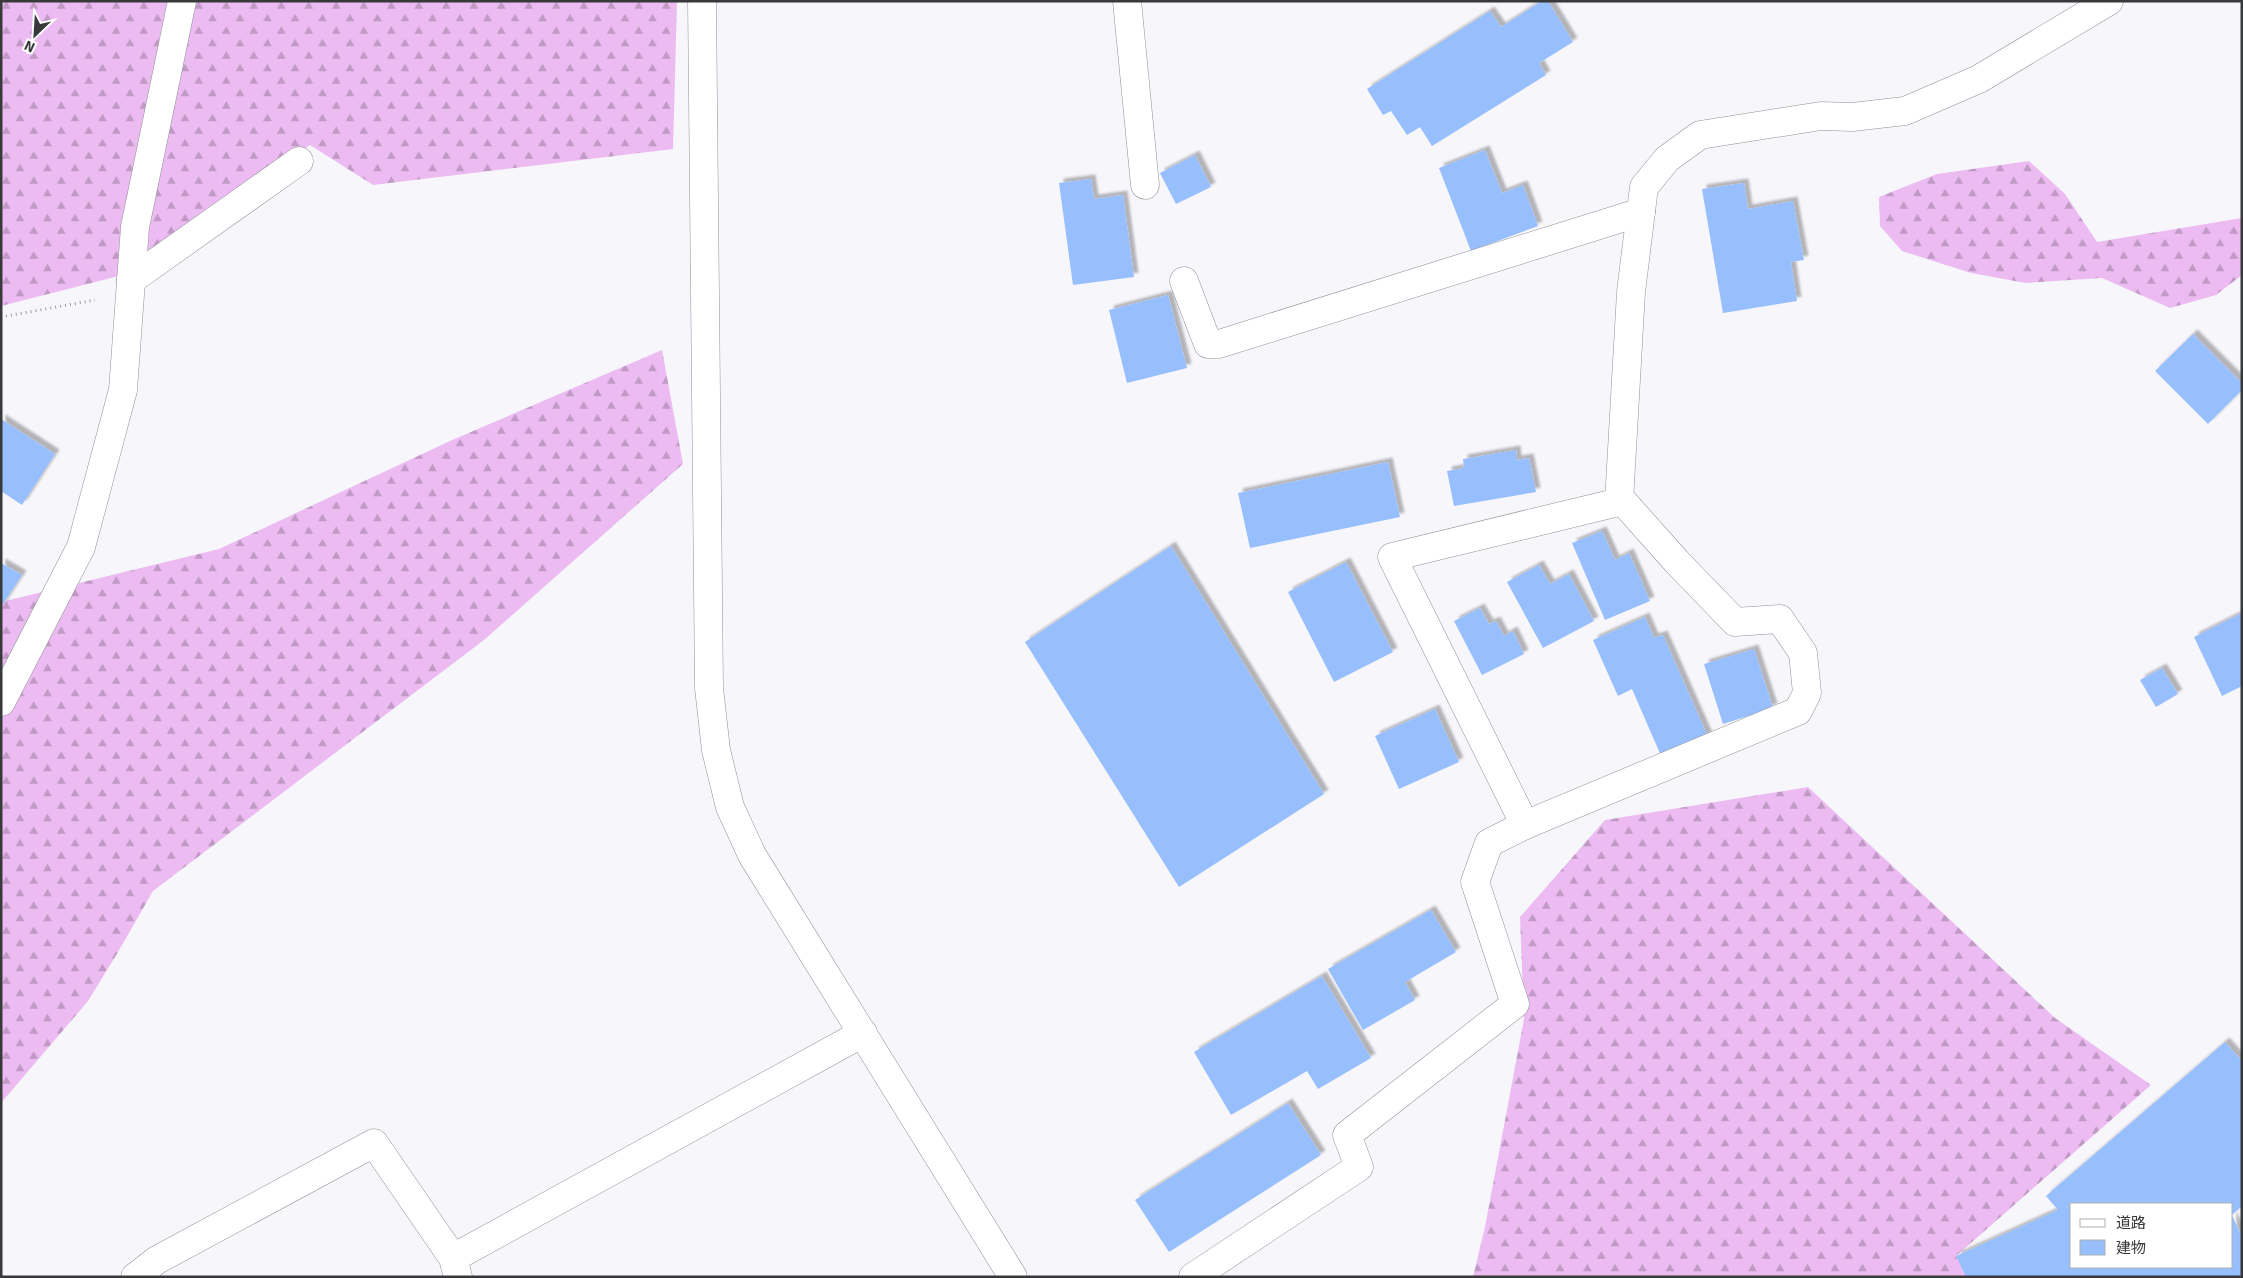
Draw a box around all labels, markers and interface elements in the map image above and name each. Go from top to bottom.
north arrow [10,10,60,60]
text: N [22,37,38,56]
legend [2070,1203,2233,1268]
text: 道路 [2116,1214,2146,1232]
text: 建物 [2116,1239,2146,1257]

